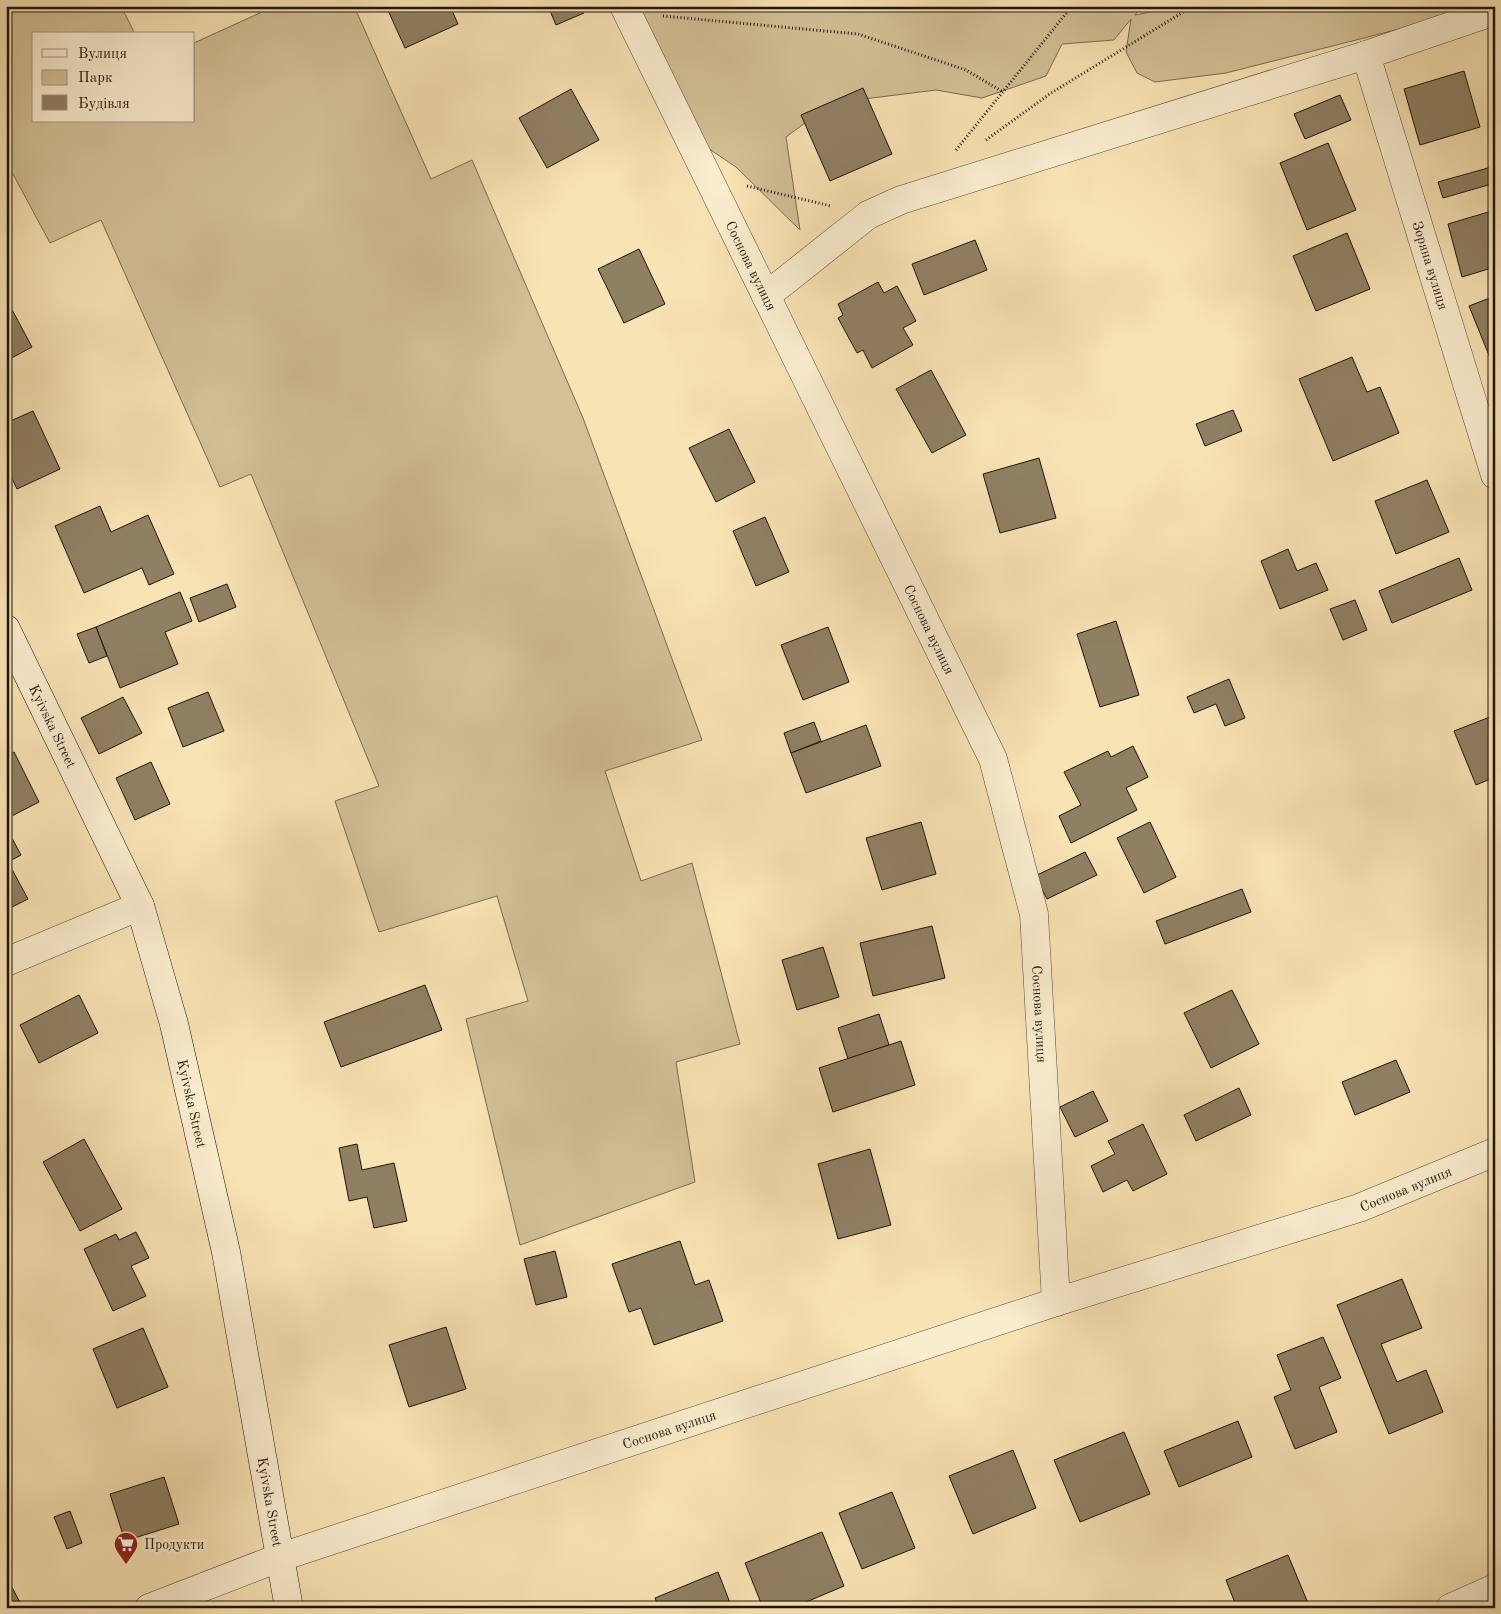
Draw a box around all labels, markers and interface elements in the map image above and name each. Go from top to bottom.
legend [32,32,195,122]
text: Вулиця [78,47,127,62]
text: Парк [78,71,113,86]
text: Будівля [78,97,130,112]
street label: Соснова вулиця [723,219,778,313]
street label: Зоряна вулиця [1409,220,1450,311]
street label: Соснова вулиця [901,583,956,677]
street label: Kyivska Street [26,683,78,771]
street label: Соснова вулиця [1029,965,1048,1063]
street label: Kyivska Street [174,1058,208,1149]
street label: Соснова вулиця [1358,1165,1454,1215]
street label: Соснова вулиця [621,1408,718,1452]
street label: Kyivska Street [254,1456,284,1548]
supermarket icon: Продукти [113,1531,139,1565]
place label: Продукти [144,1538,204,1552]

